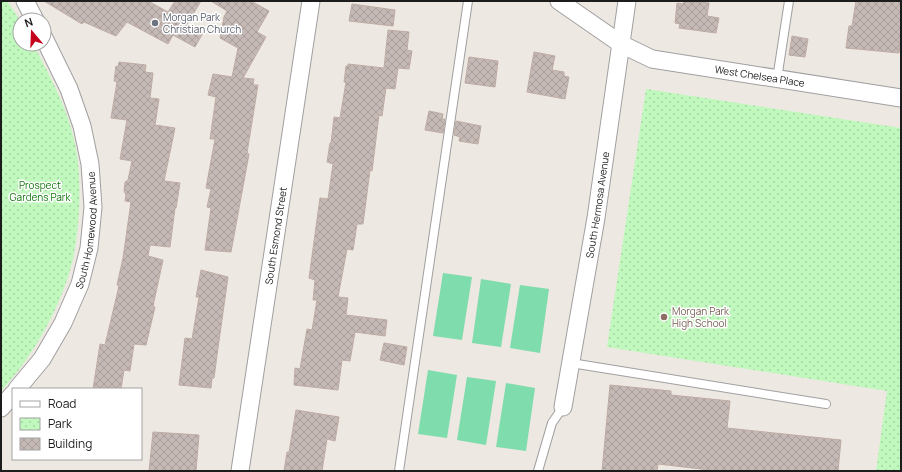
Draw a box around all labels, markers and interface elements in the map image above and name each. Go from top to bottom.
place label: Morgan Park Christian Church [163,10,241,36]
north arrow [12,12,52,52]
text: N [22,14,35,30]
marker: Morgan Park Christian Church [150,18,160,28]
street label: West Chelsea Place [714,62,806,90]
street label: South Hermosa Avenue [582,150,612,259]
street label: South Homewood Avenue [72,171,100,291]
park label: Prospect Gardens Park [10,178,71,204]
street label: South Esmond Street [261,186,290,286]
place label: Morgan Park High School [672,304,730,330]
marker: Morgan Park High School [659,312,669,322]
legend [12,388,142,460]
text: Road [48,395,76,412]
text: Park [48,415,73,432]
text: Building [48,435,92,452]

